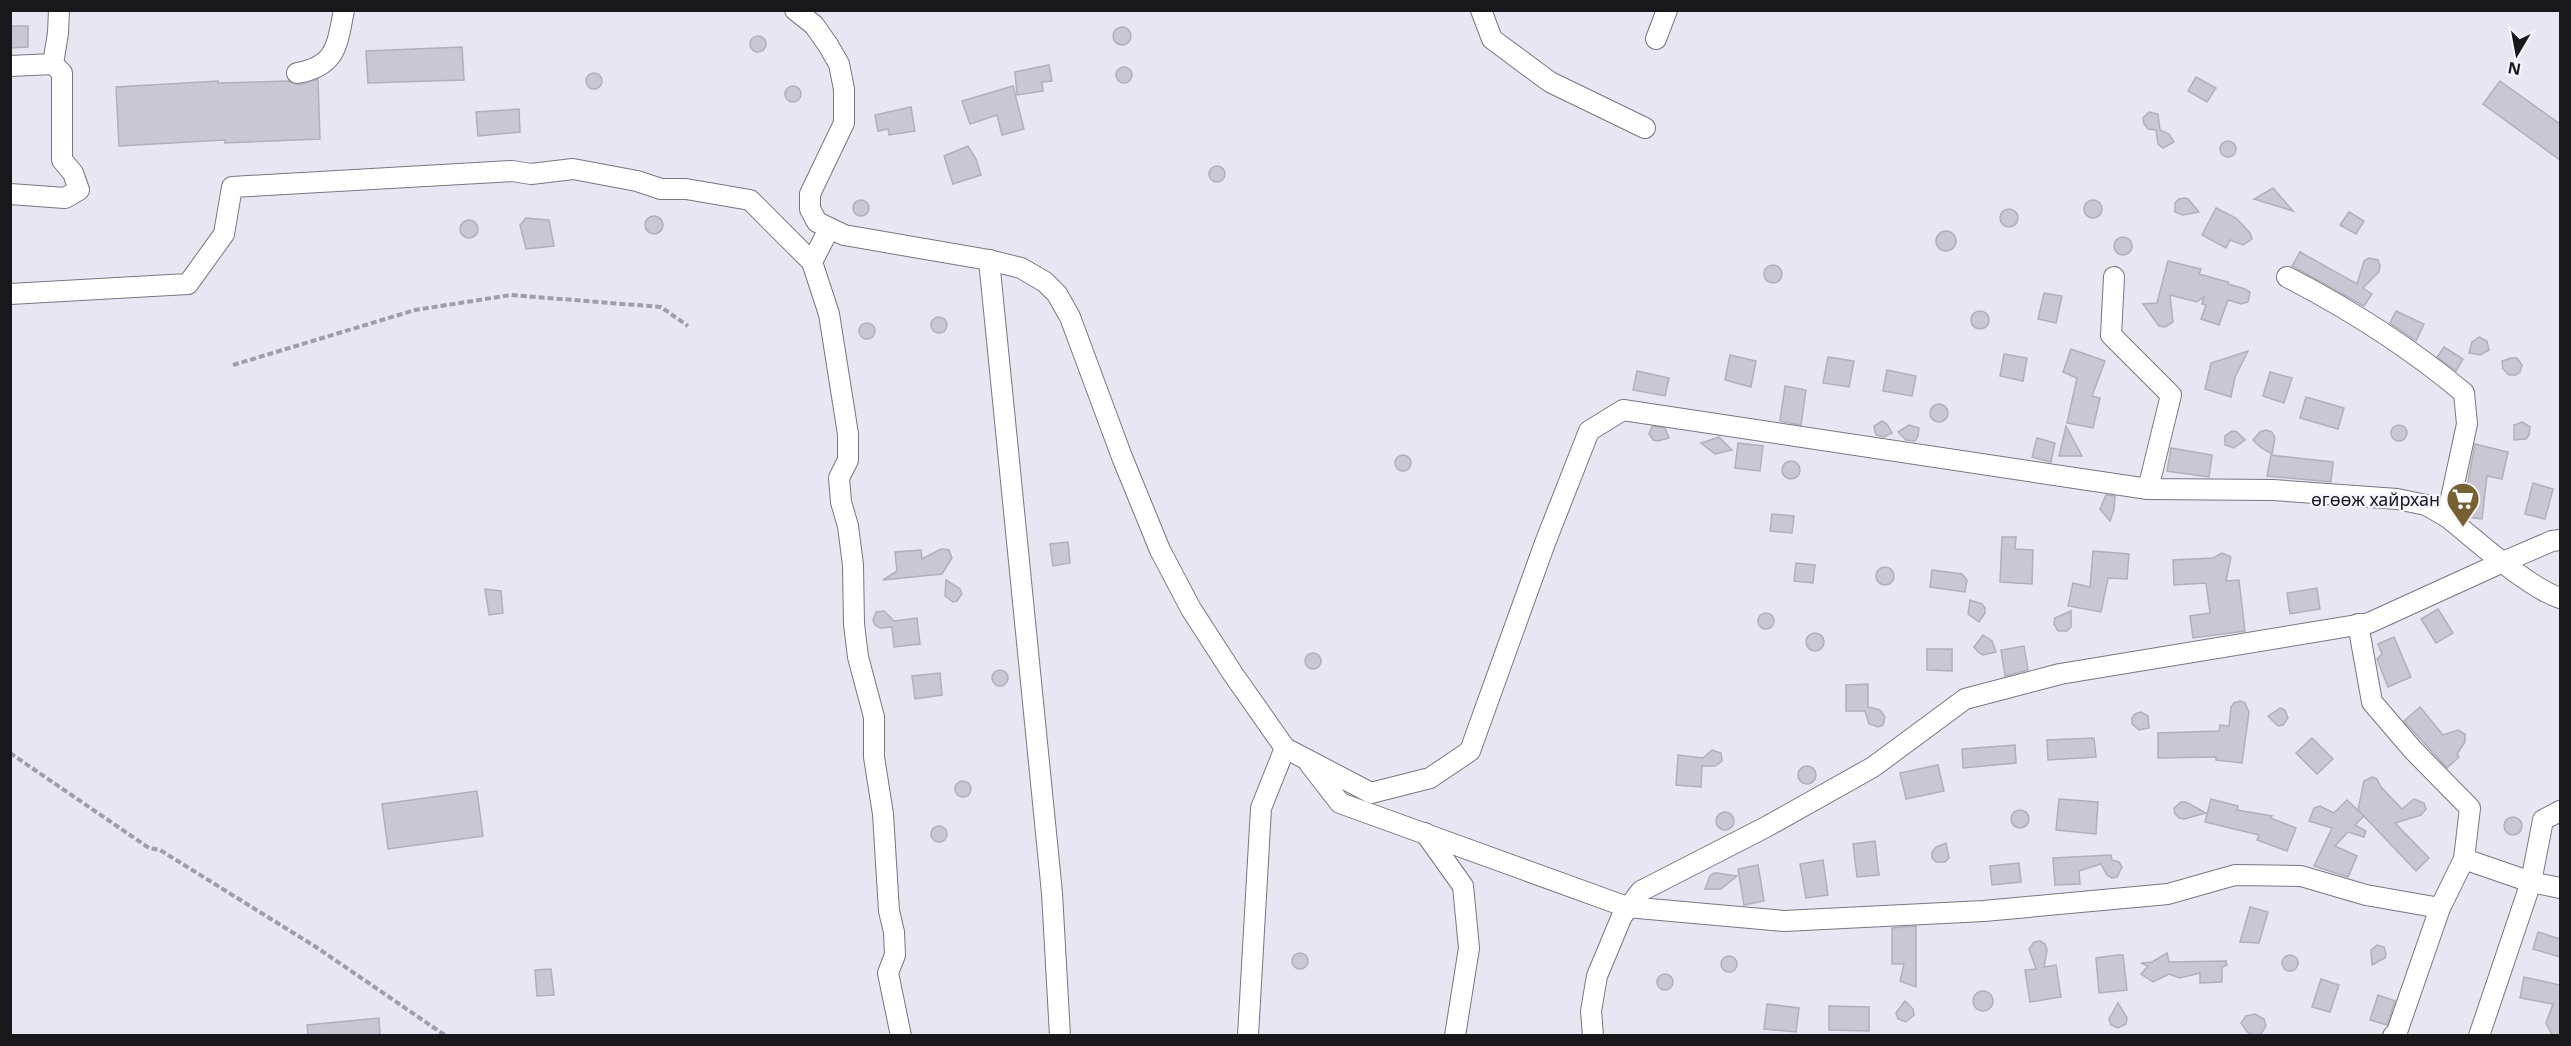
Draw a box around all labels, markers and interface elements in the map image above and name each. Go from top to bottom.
north arrow [2487,24,2547,84]
text: N [2506,57,2523,81]
supermarket icon: өгөөж хайрхан [2445,481,2481,528]
place label: өгөөж хайрхан [2311,487,2440,511]

